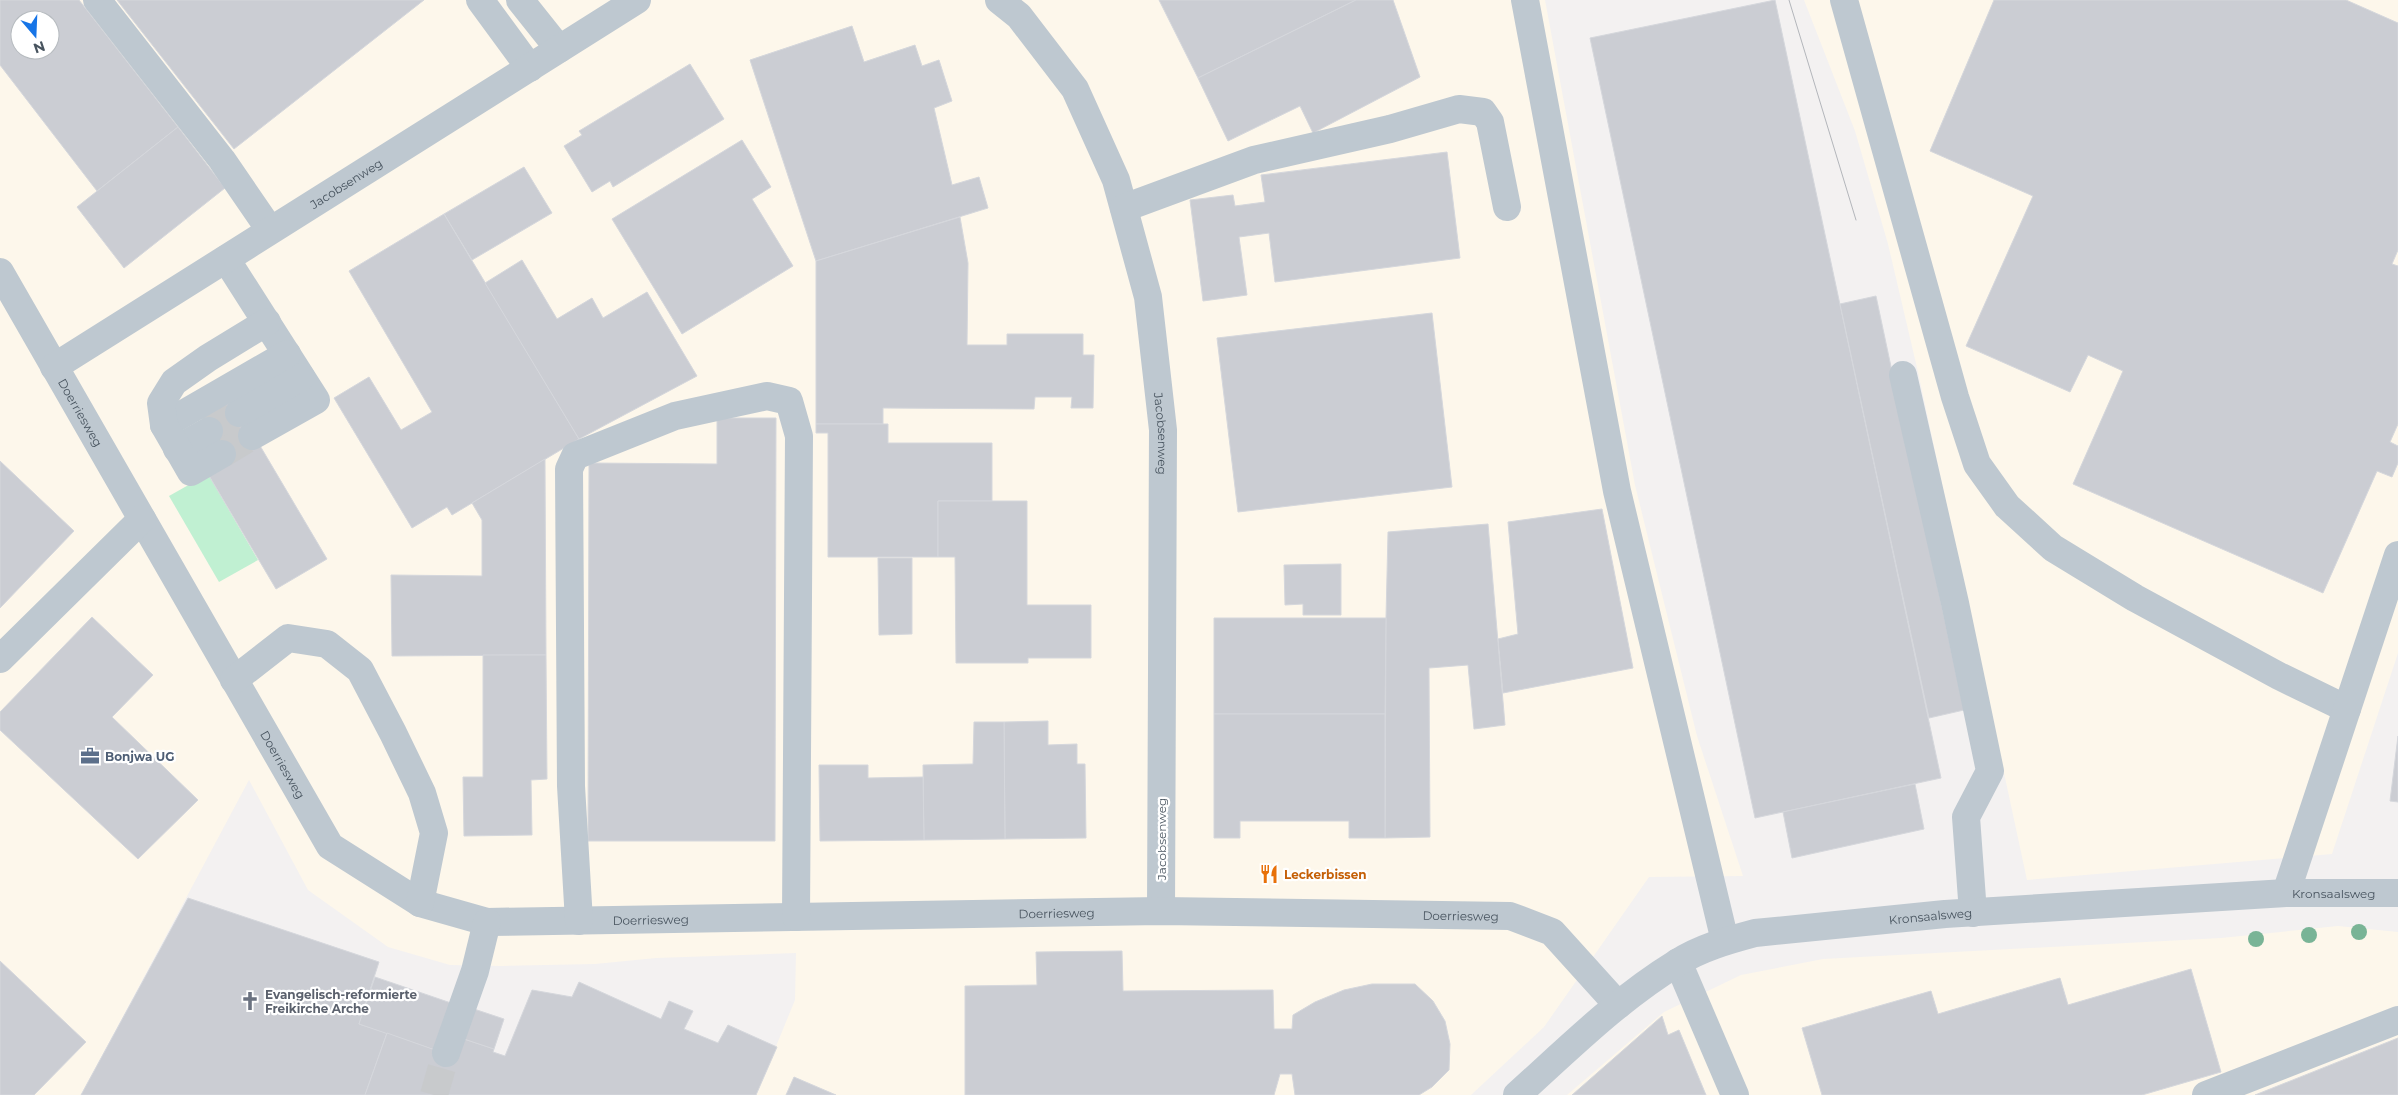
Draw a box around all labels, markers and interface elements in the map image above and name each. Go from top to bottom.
north arrow [10,10,60,60]
text: N [31,37,48,58]
street label: Jacobsenweg [306,155,385,212]
street label: Doerriesweg [55,376,106,449]
street label: Jacobsenweg [1151,391,1171,475]
street label: Doerriesweg [258,728,309,801]
office icon: Bonjwa UG [79,745,101,767]
place label: Bonjwa UG [105,749,175,764]
street label: Jacobsenweg [1154,798,1169,881]
restaurant icon: Leckerbissen [1258,863,1280,885]
place label: Leckerbissen [1284,867,1367,882]
street label: Kronsaalsweg [2292,886,2376,901]
street label: Doerriesweg [1018,905,1095,921]
street label: Kronsaalsweg [1888,905,1973,927]
street label: Doerriesweg [1422,907,1499,923]
street label: Doerriesweg [612,911,689,927]
place label: Evangelisch-reformierte Freikirche Arche [265,987,418,1016]
church icon: Evangelisch-reformierte Freikirche Arche [239,990,261,1012]

